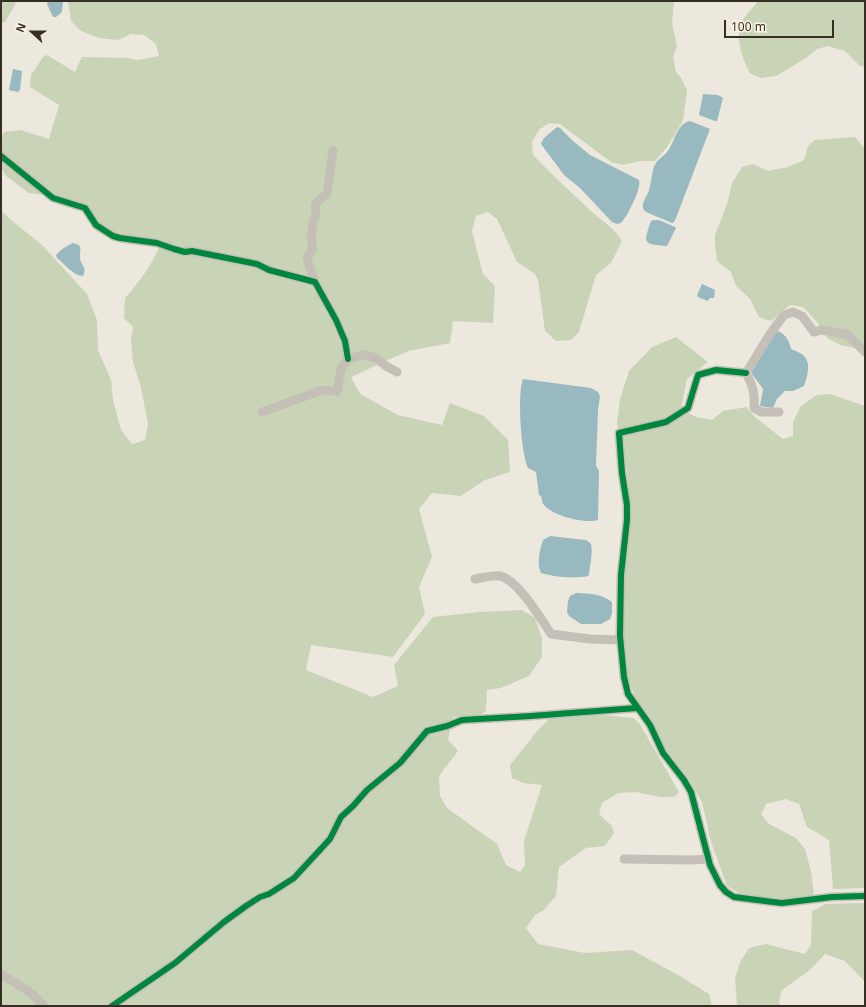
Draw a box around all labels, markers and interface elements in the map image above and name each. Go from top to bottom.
north arrow [12,12,52,52]
scale bar [726,12,836,38]
text: 100 m [731,18,766,35]
text: N [12,21,29,34]

